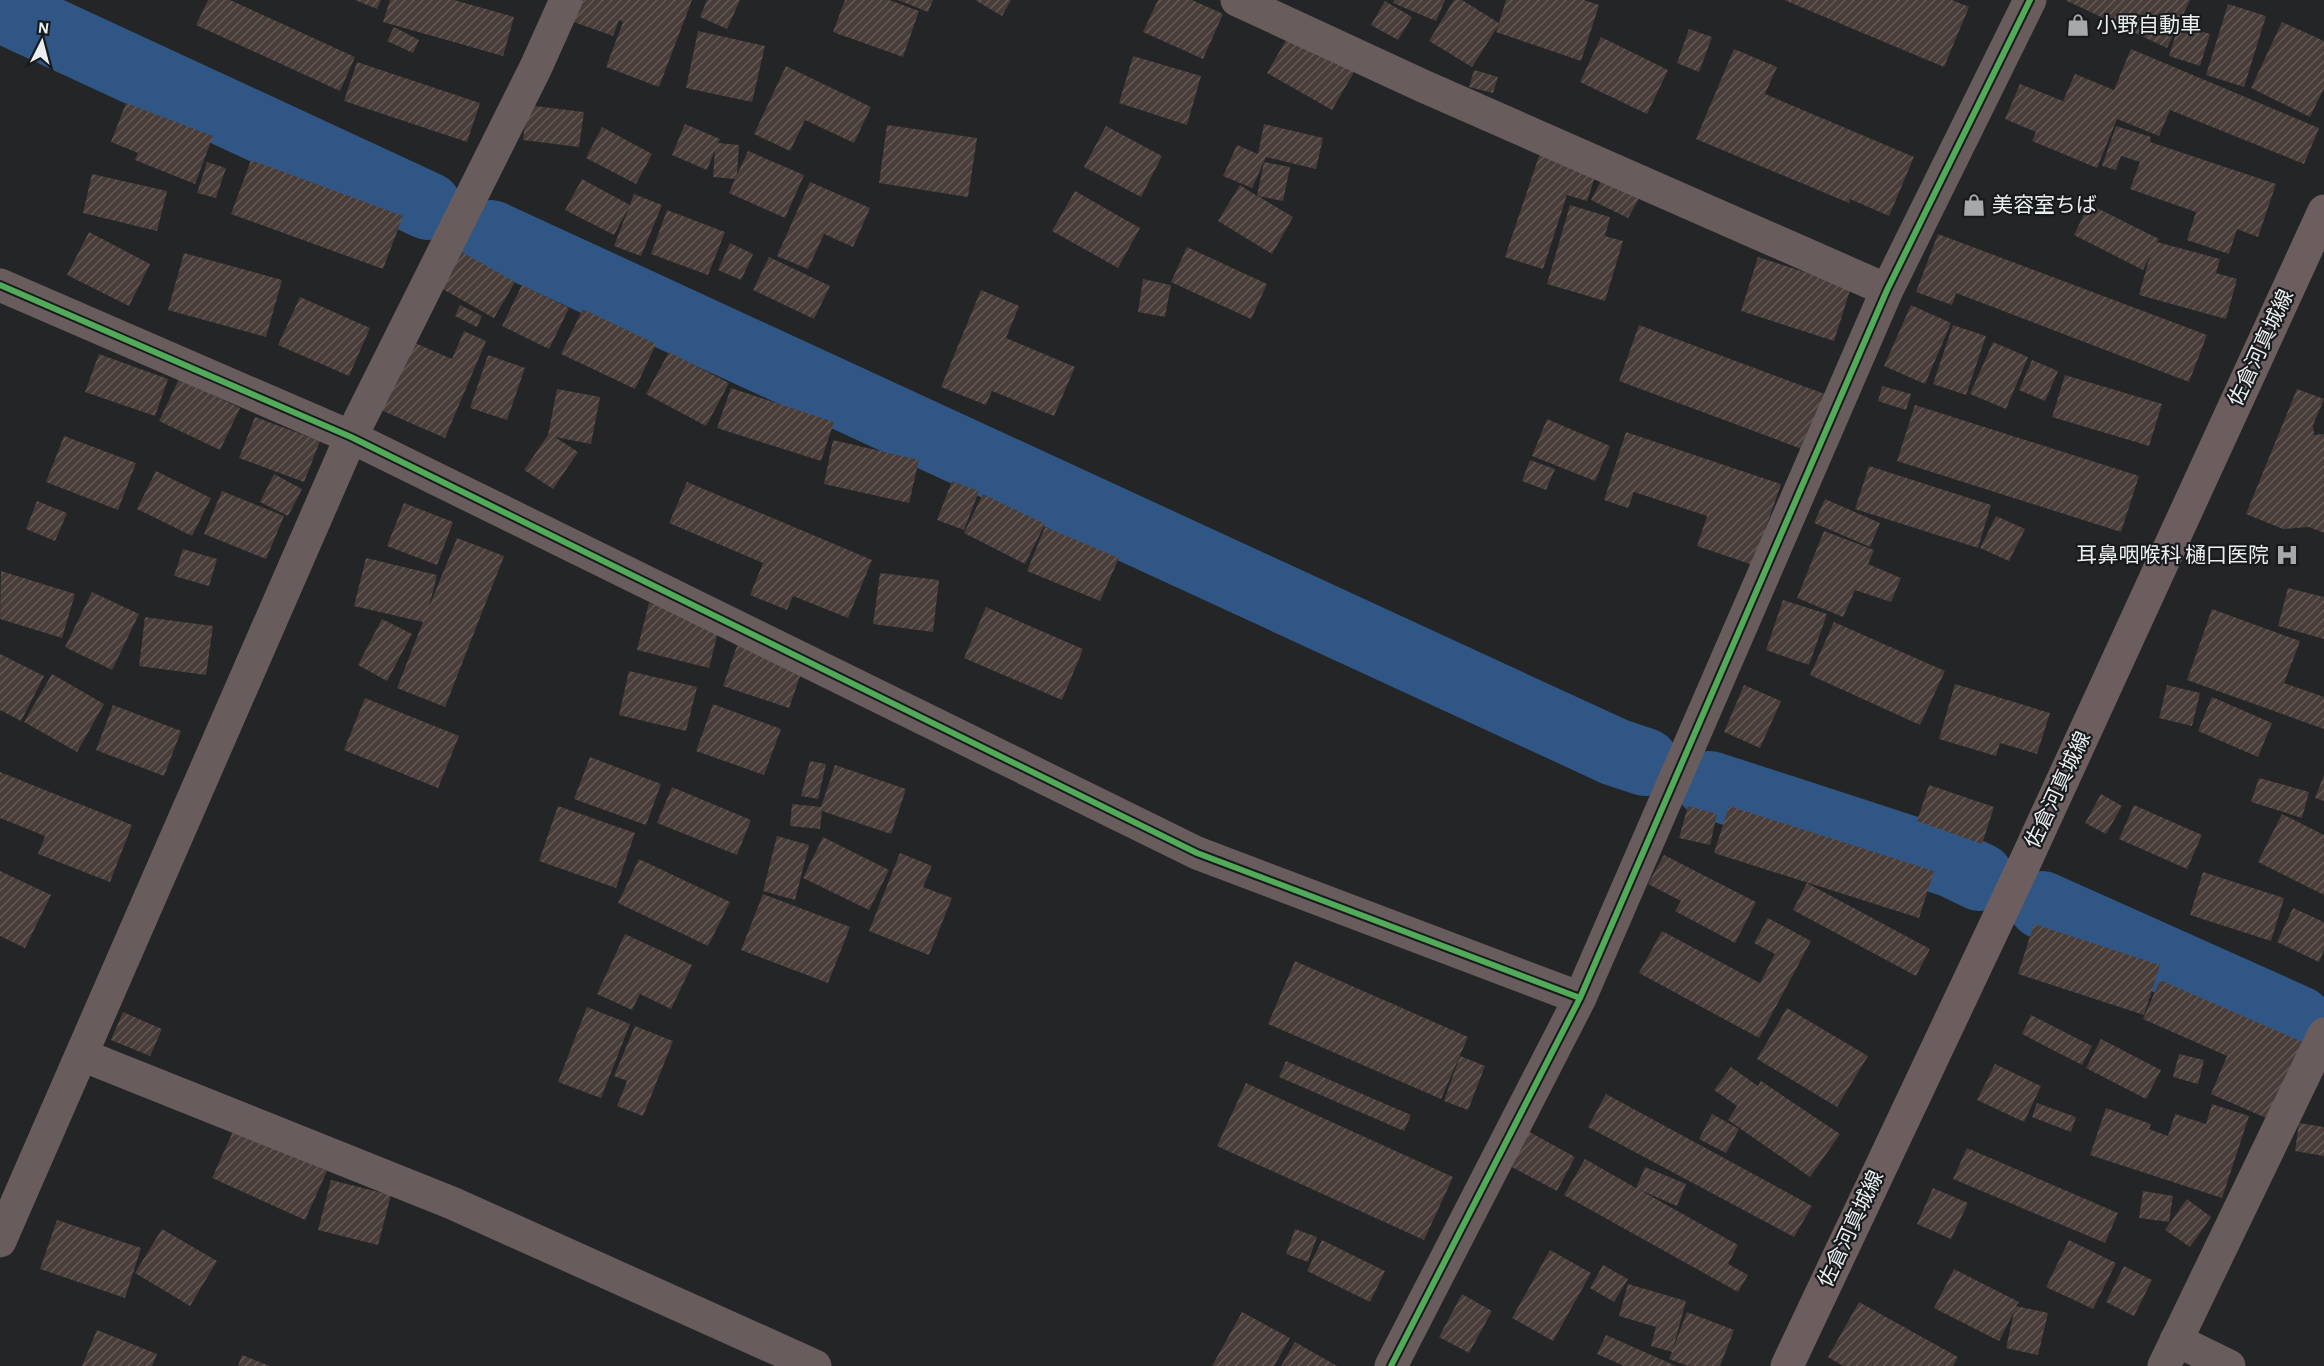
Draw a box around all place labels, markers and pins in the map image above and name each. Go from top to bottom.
shop icon: 小野自動車 [2065,12,2091,38]
place label: 小野自動車 [2096,14,2201,36]
shop icon: 美容室ちば [1961,192,1987,218]
place label: 美容室ちば [1992,194,2097,216]
hospital icon: 耳鼻咽喉科 樋口医院 [2274,542,2300,568]
place label: 耳鼻咽喉科 樋口医院 [2077,544,2269,566]

